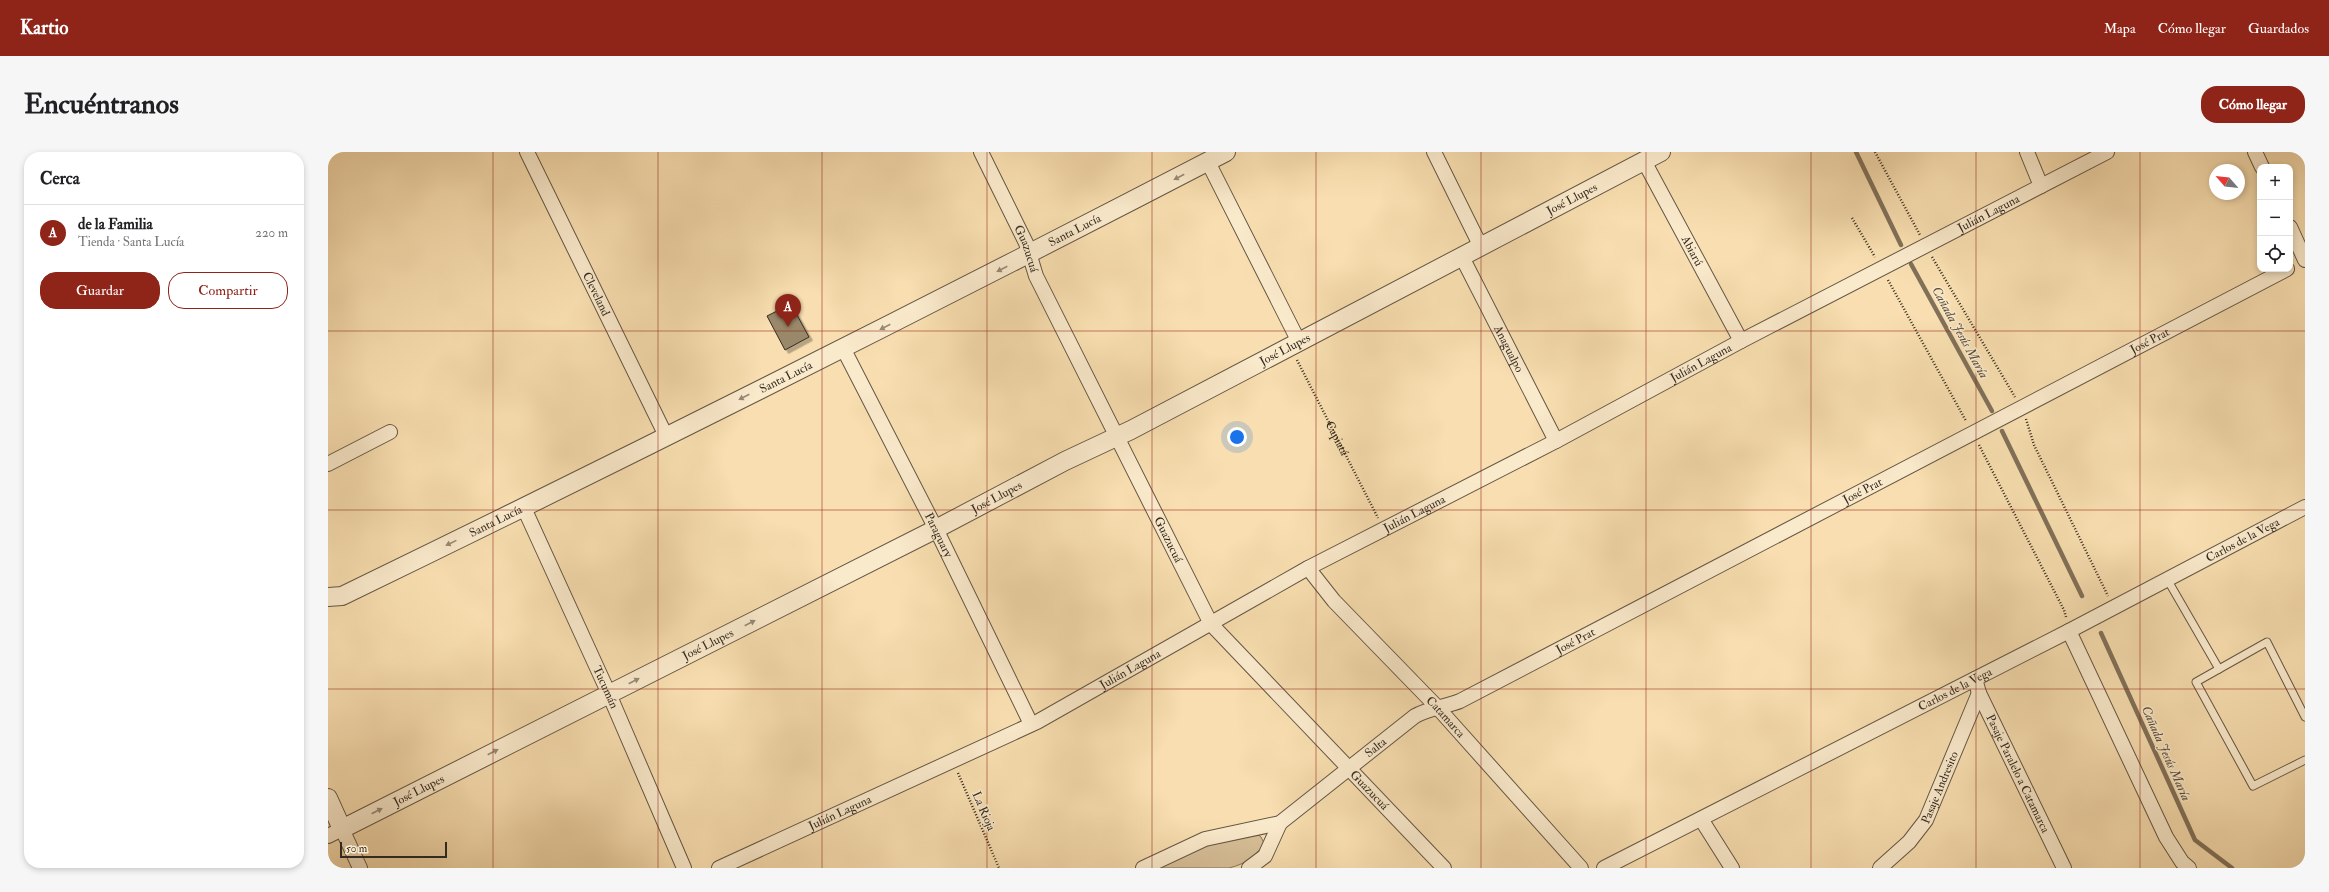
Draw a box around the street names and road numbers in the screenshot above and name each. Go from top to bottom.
street label: José Llupes [1543,180,1600,219]
street label: Julián Laguna [1954,191,2023,236]
street label: Santa Lucía [1046,210,1105,250]
street label: Guazucuá [1010,223,1042,275]
street label: Abiarú [1677,232,1706,269]
street label: Cleveland [579,270,613,319]
street label: Anagualpo [1490,322,1527,375]
street label: José Prat [2127,325,2172,358]
street label: José Llupes [1256,330,1313,370]
street label: Julián Laguna [1667,340,1735,386]
street label: Santa Lucía [757,357,816,397]
street label: Capiatá [1322,419,1352,459]
street label: José Prat [1840,475,1885,508]
street label: José Llupes [968,478,1025,517]
street label: Julián Laguna [1380,491,1449,537]
street label: Santa Lucía [467,502,526,541]
street label: Paraguary [921,510,956,561]
street label: Guazucuá [1150,514,1186,566]
street label: Carlos de la Vega [2204,514,2283,566]
street label: José Llupes [679,625,736,664]
street label: José Prat [1552,625,1598,658]
street label: Julián Laguna [1096,646,1164,693]
street label: Tucumán [589,664,621,711]
street label: Carlos de la Vega [1916,664,1996,715]
street label: Catamarca [1423,693,1469,742]
street label: Pasaje Paralelo a Catamarca [1982,712,2053,836]
street label: Salta [1362,734,1391,761]
street label: Pasaje Andresito [1918,749,1962,826]
street label: Guazucuá [1347,767,1392,814]
street label: José Llupes [390,772,447,810]
street label: La Rioja [969,789,999,834]
street label: Julián Laguna [805,792,875,834]

